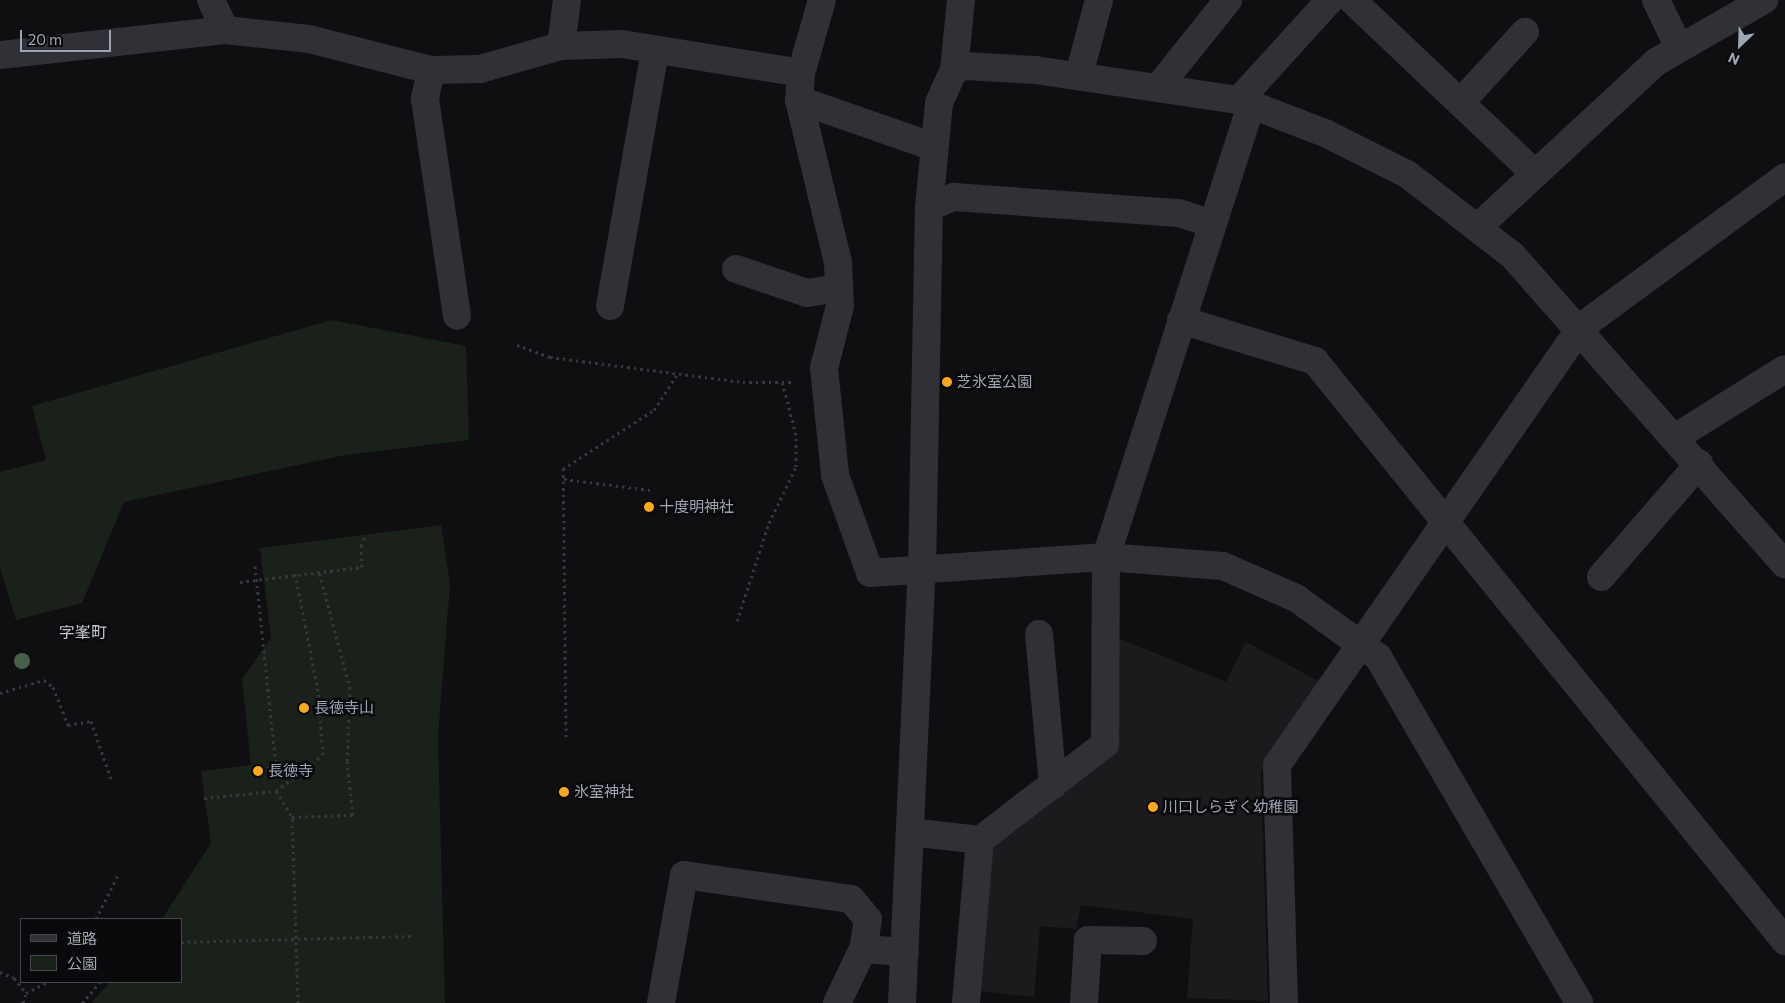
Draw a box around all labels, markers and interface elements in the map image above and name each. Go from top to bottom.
scale bar [22,20,114,52]
north arrow [1715,20,1765,70]
text: 20 m [28,30,62,48]
text: N [1725,49,1742,69]
place label: 芝氷室公園 [957,373,1032,391]
marker: 芝氷室公園 [941,376,953,388]
place label: 十度明神社 [659,498,734,516]
marker: 十度明神社 [643,501,655,513]
district label: 字峯町 [59,622,107,642]
place label: 長徳寺山 [314,699,374,717]
marker: 長徳寺山 [298,702,310,714]
place label: 長徳寺 [268,762,313,780]
marker: 長徳寺 [252,765,264,777]
place label: 氷室神社 [574,783,634,801]
marker: 氷室神社 [558,786,570,798]
place label: 川口しらぎく幼稚園 [1163,798,1298,816]
marker: 川口しらぎく幼稚園 [1147,801,1159,813]
legend [20,918,182,983]
text: 道路 [67,929,97,947]
text: 公園 [67,954,97,972]

